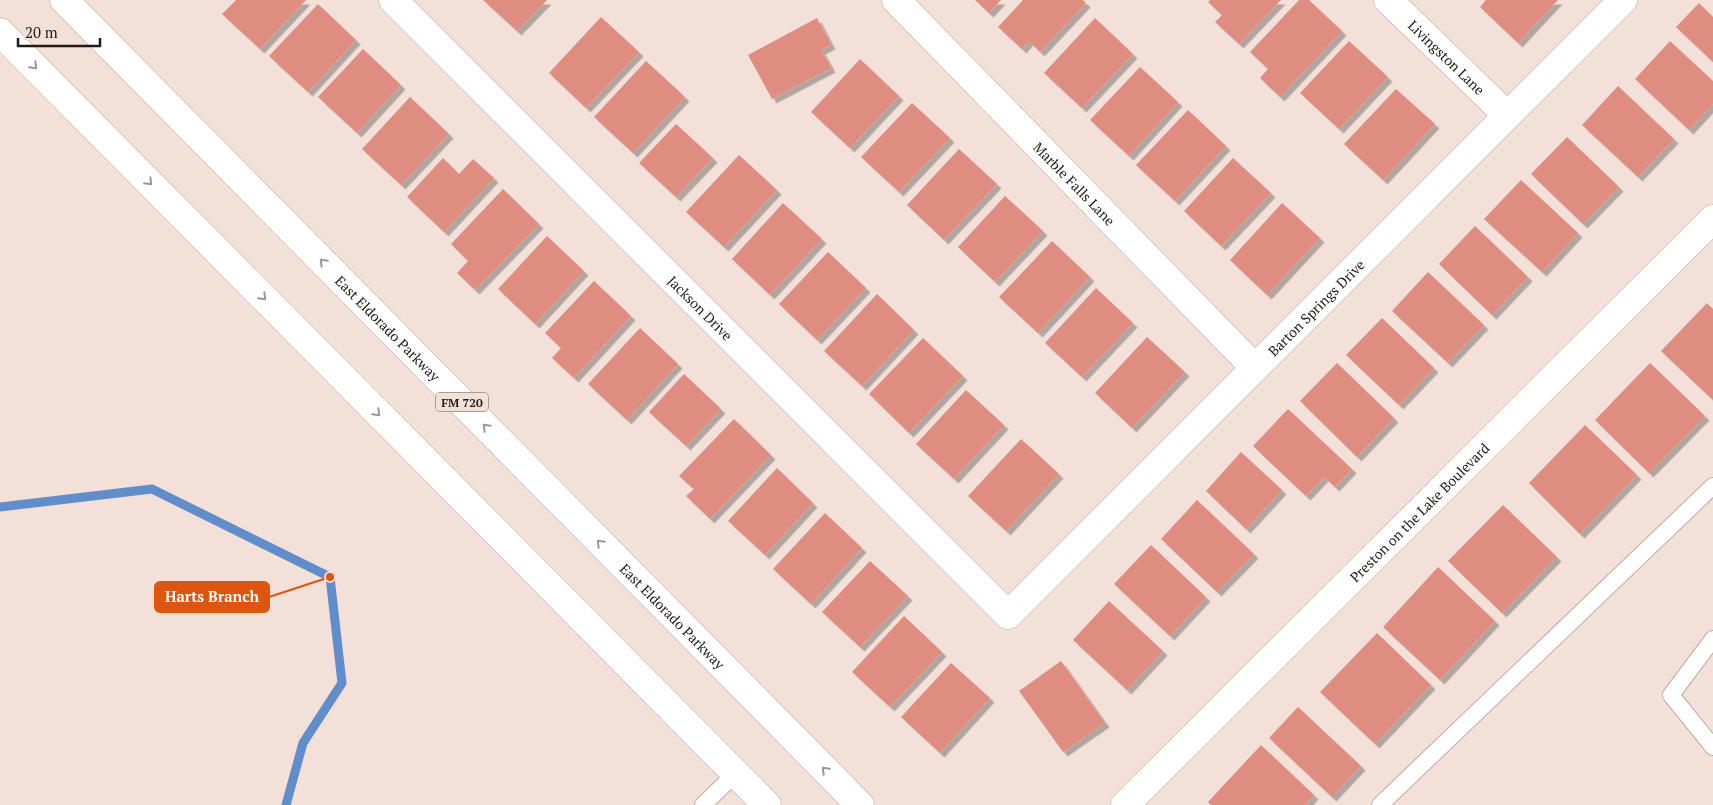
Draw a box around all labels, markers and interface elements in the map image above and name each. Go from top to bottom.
scale bar [18,15,100,47]
street label: Livingston Lane [1404,15,1489,99]
text: 20 m [25,22,58,42]
one-way arrow [28,61,37,70]
street label: Marble Falls Lane [1030,137,1120,229]
one-way arrow [143,176,152,185]
street label: Barton Springs Drive [1263,255,1368,360]
one-way arrow [320,259,329,268]
street label: East Eldorado Parkway [332,271,445,385]
street label: Jackson Drive [664,271,737,344]
one-way arrow [257,292,266,301]
road number: FM 720 [436,392,488,412]
one-way arrow [372,407,381,416]
one-way arrow [483,424,492,433]
street label: Preston on the Lake Boulevard [1345,438,1493,586]
one-way arrow [597,540,606,549]
street label: East Eldorado Parkway [616,559,730,673]
callout: Harts Branch [155,582,269,612]
text: Harts Branch [165,586,260,606]
one-way arrow [822,767,831,776]

